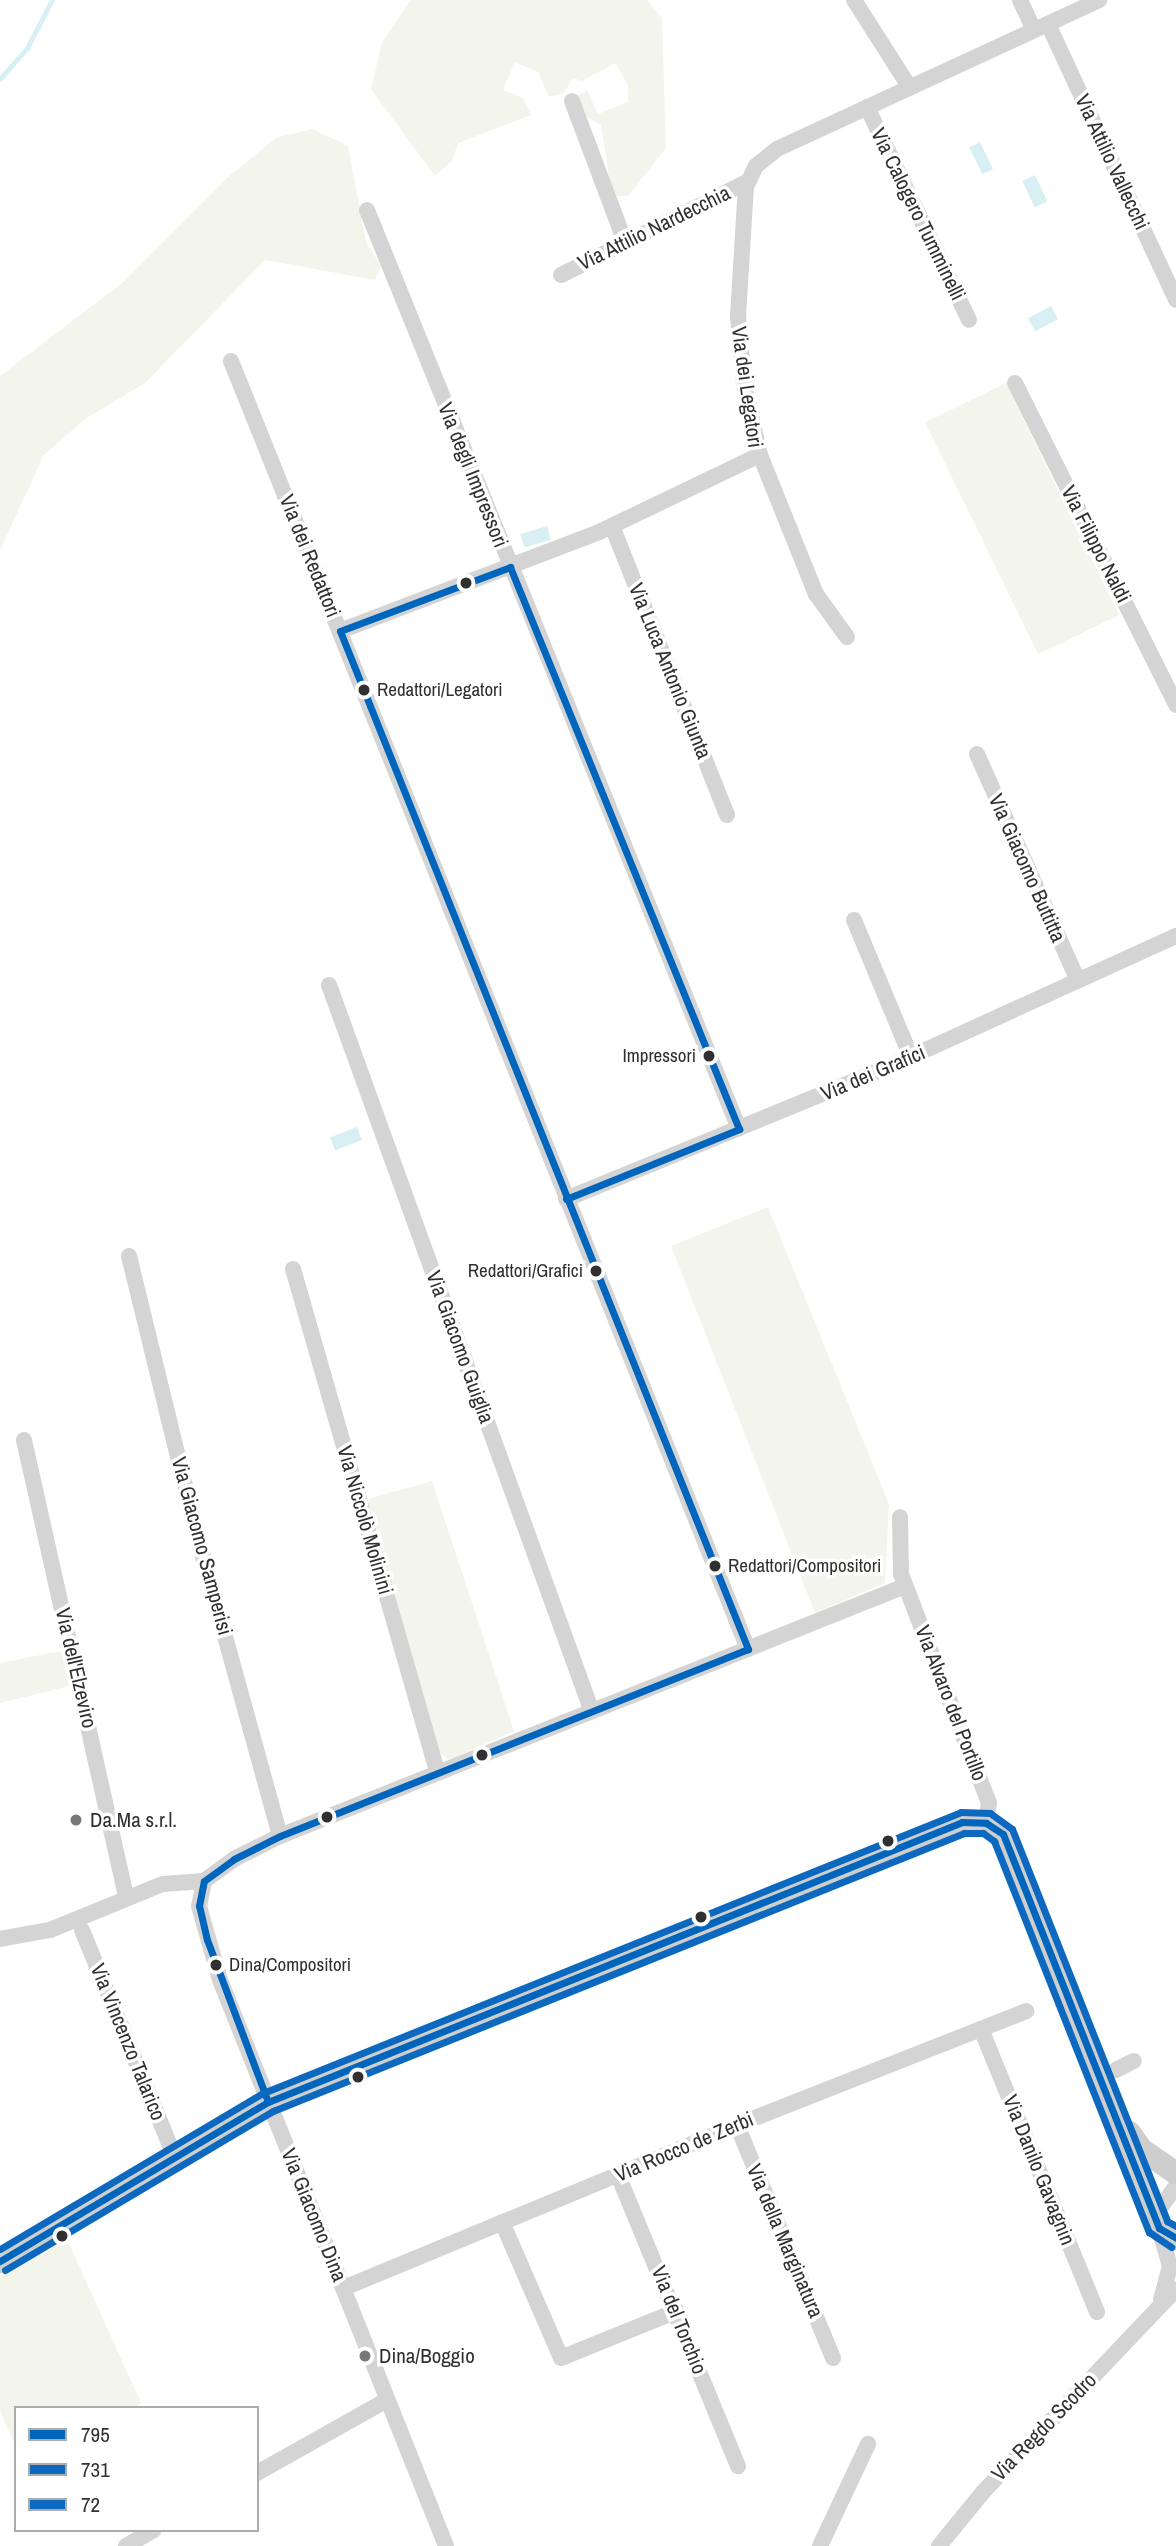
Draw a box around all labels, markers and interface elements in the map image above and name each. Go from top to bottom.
street label: Via Attilio Vallecchi [1069,90,1155,234]
street label: Via Calogero Tumminelli [865,124,971,304]
street label: Via Attilio Nardecchia [573,180,735,276]
street label: Via dei Legatori [726,325,768,449]
street label: Via degli Impressori [433,399,513,551]
street label: Via Filippo Naldi [1056,481,1136,607]
street label: Via dei Redattori [274,491,346,621]
unlabelled marker [459,576,473,590]
street label: Via Luca Antonio Giunta [623,579,717,763]
place label: Redattori/Legatori [377,679,503,701]
marker: Redattori/Legatori [357,683,371,697]
street label: Via Giacomo Buttitta [983,790,1071,946]
street label: Via dei Grafici [817,1040,929,1106]
place label: Impressori [622,1045,696,1067]
marker: Impressori [702,1049,716,1063]
place label: Redattori/Grafici [468,1260,583,1282]
marker: Redattori/Grafici [589,1264,603,1278]
street label: Via Giacomo Guiglia [421,1267,499,1427]
street label: Via Niccolò Molinini [332,1443,398,1597]
street label: Via Giacomo Samperisi [166,1454,238,1638]
place label: Redattori/Compositori [728,1555,881,1577]
marker: Redattori/Compositori [708,1559,722,1573]
street label: Via dell'Elzeviro [50,1605,102,1731]
street label: Via Alvaro del Portillo [910,1621,992,1785]
unlabelled marker [475,1748,489,1762]
place label: Da.Ma s.r.l. [90,1807,177,1833]
unlabelled marker [320,1810,334,1824]
marker: Da.Ma s.r.l. [68,1812,84,1828]
unlabelled marker [881,1834,895,1848]
unlabelled marker [694,1910,708,1924]
place label: Dina/Compositori [229,1954,351,1976]
marker: Dina/Compositori [209,1958,223,1972]
street label: Via Vincenzo Talarico [85,1960,171,2124]
unlabelled marker [351,2070,365,2084]
street label: Via Danilo Gavagnin [997,2091,1081,2249]
street label: Via Rocco de Zerbi [611,2106,757,2188]
street label: Via Giacomo Dina [276,2145,352,2285]
street label: Via della Marginatura [741,2160,829,2322]
unlabelled marker [55,2229,69,2243]
street label: Via del Torchio [646,2262,712,2378]
place label: Dina/Boggio [379,2343,475,2369]
marker: Dina/Boggio [357,2348,373,2364]
street label: Via Regdo Scodro [986,2368,1102,2486]
legend [14,2406,259,2532]
text: 795 [81,2420,110,2449]
text: 731 [81,2455,110,2484]
text: 72 [81,2490,100,2519]

